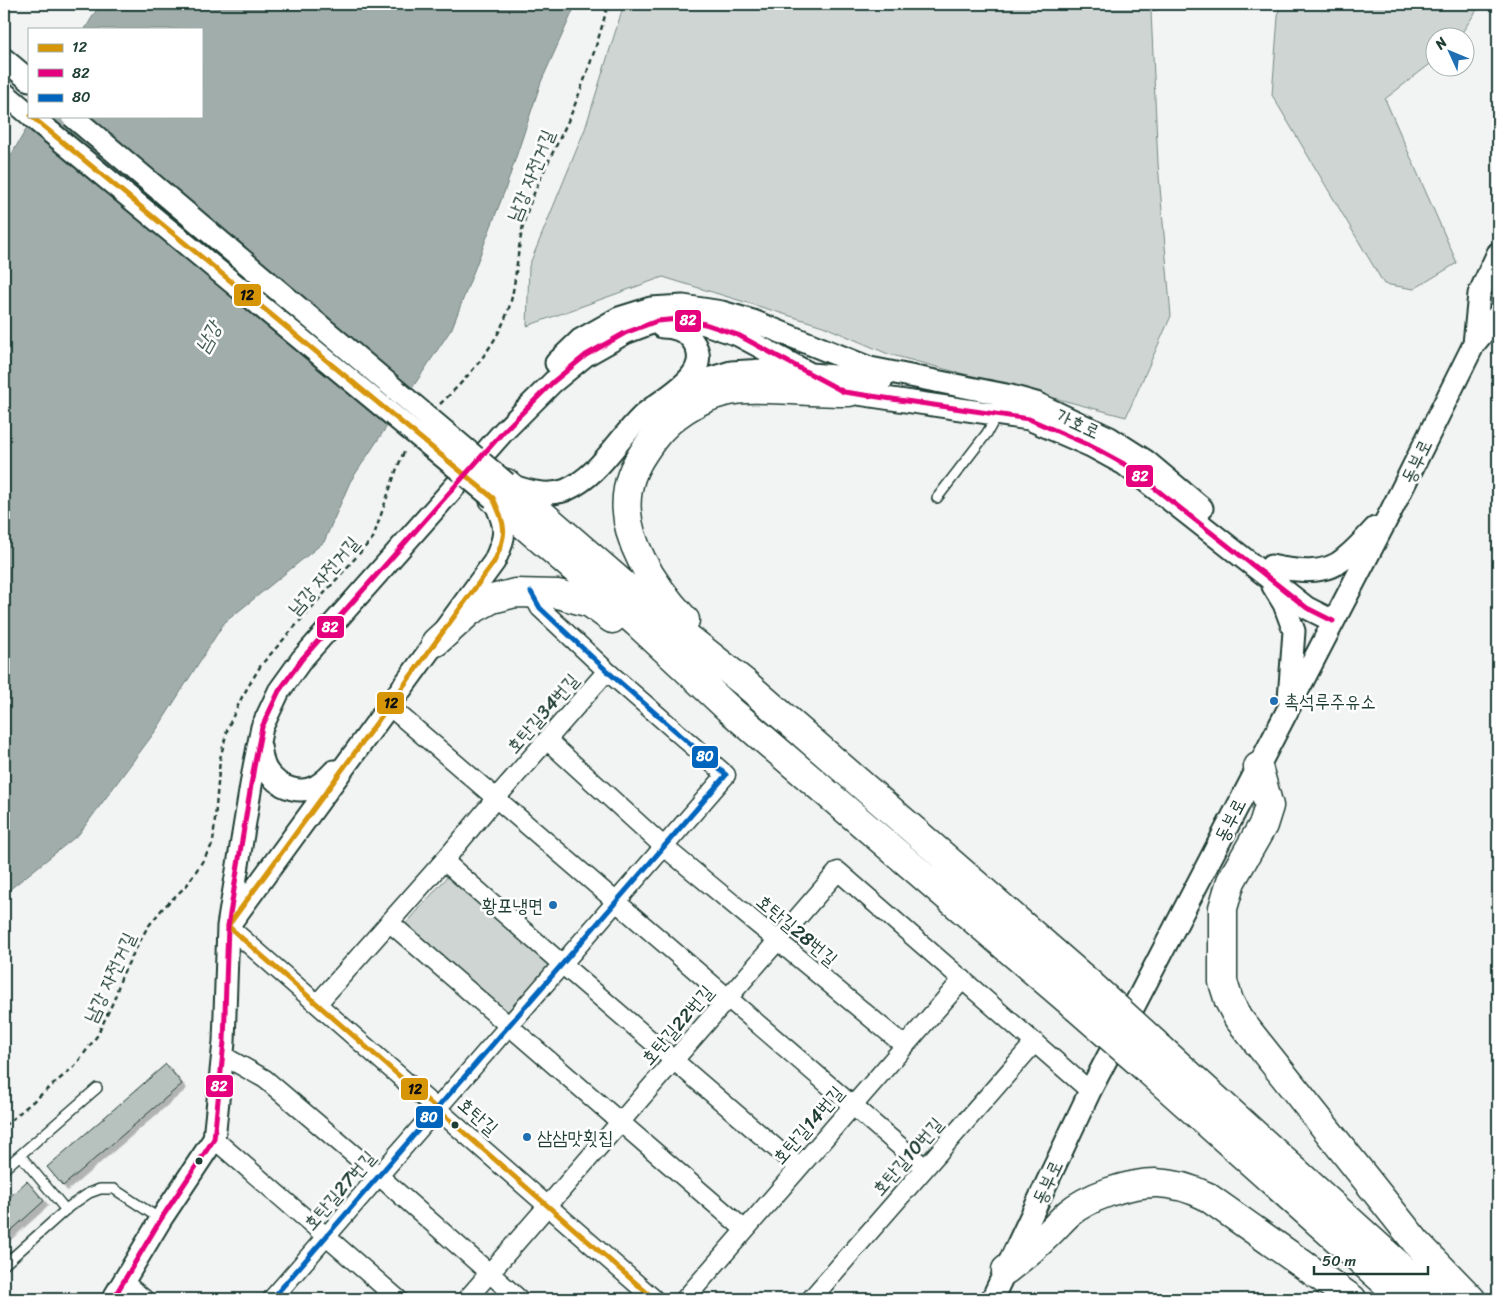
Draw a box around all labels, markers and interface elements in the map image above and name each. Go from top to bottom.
legend [28,28,202,118]
north arrow [1424,28,1474,78]
text: N [1428,31,1454,56]
text: 12 [72,34,87,60]
text: 82 [72,60,90,86]
text: 80 [72,84,91,110]
street label: 남강 자전거길 [497,124,563,226]
line badge: 12 [233,283,262,307]
text: 12 [240,283,255,308]
text: 82 [679,308,697,333]
line badge: 82 [674,309,702,333]
water label: 남강 [185,312,233,360]
street label: 가호로 [1050,398,1106,448]
street label: 동부로 [1391,433,1441,489]
line badge: 82 [1125,464,1154,488]
text: 82 [1131,464,1149,489]
street label: 남강 자전거길 [279,528,367,622]
line badge: 82 [316,615,345,639]
text: 82 [321,615,339,640]
street label: 호탄길34번길 [497,665,587,761]
place label: 촉석루주유소 [1284,685,1376,718]
line badge: 12 [376,691,405,715]
text: 12 [384,691,399,716]
marker: 촉석루주유소 [1268,695,1280,707]
text: 80 [695,744,714,769]
line badge: 80 [691,745,719,769]
street label: 동부로 [1205,792,1255,848]
street label: 호탄길28번길 [749,886,845,974]
place label: 황포냉면 [482,889,543,922]
marker: 황포냉면 [547,899,559,911]
street label: 남강 자전거길 [74,926,144,1028]
street label: 호탄길22번길 [632,977,722,1073]
line badge: 82 [205,1074,234,1098]
text: 82 [210,1074,228,1099]
line badge: 12 [400,1077,429,1101]
text: 12 [408,1077,423,1102]
street label: 호탄길14번길 [764,1078,852,1172]
street label: 호탄길 [450,1088,506,1144]
line badge: 80 [415,1105,444,1129]
text: 80 [419,1105,438,1130]
street label: 호탄길10번길 [863,1109,951,1203]
unlabelled marker [450,1120,460,1130]
place label: 삼삼맛횟집 [537,1121,613,1154]
marker: 삼삼맛횟집 [521,1131,533,1143]
street label: 호탄길27번길 [294,1142,384,1238]
street label: 동부로 [1022,1154,1072,1210]
unlabelled marker [194,1156,204,1166]
scale bar [1314,1243,1428,1275]
text: 50 m [1322,1248,1357,1274]

